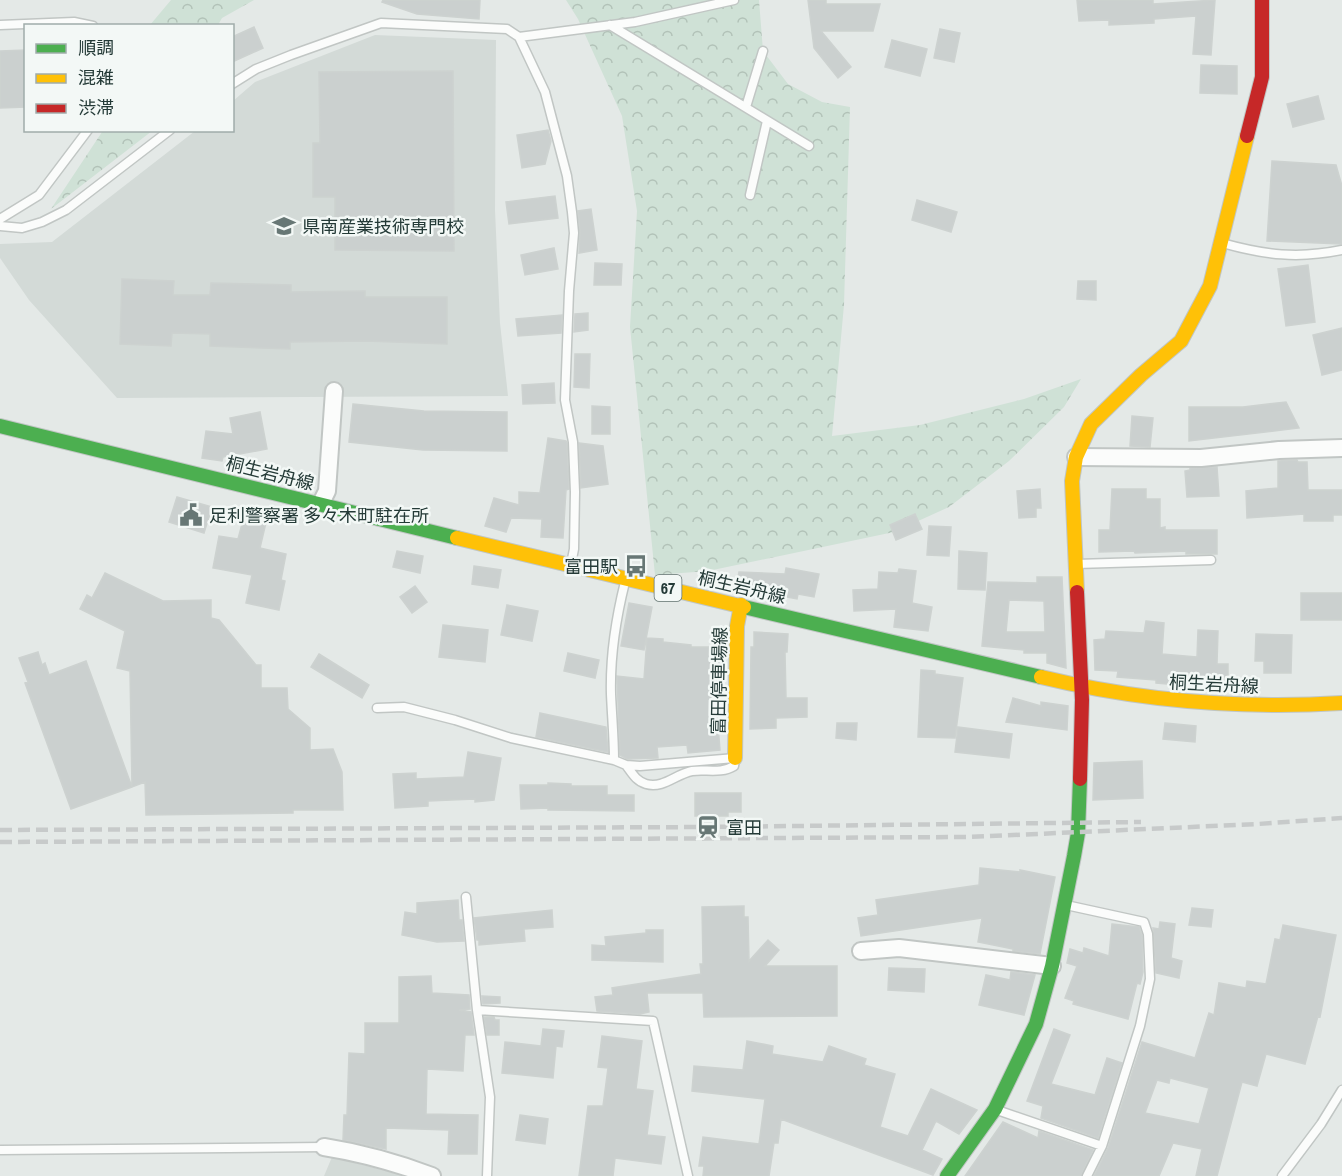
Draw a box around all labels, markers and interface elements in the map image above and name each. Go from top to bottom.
legend [24,24,234,132]
text: 順調 [78,35,114,60]
text: 混雑 [78,65,114,90]
text: 渋滞 [78,95,114,120]
school or university icon: 県南産業技術専門校 [271,213,297,239]
place label: 県南産業技術専門校 [302,214,464,239]
street label: 桐生岩舟線 [223,450,317,496]
public building icon: 足利警察署 多々木町駐在所 [178,502,204,528]
place label: 足利警察署 多々木町駐在所 [209,503,429,528]
bus stop icon: 富田駅 [623,553,649,579]
place label: 富田駅 [564,554,618,579]
street label: 桐生岩舟線 [695,565,789,609]
road number: 67 [654,575,682,601]
street label: 富田停車場線 [706,627,732,735]
street label: 桐生岩舟線 [1168,669,1260,699]
station icon: 富田 [695,814,721,840]
place label: 富田 [726,815,762,840]

